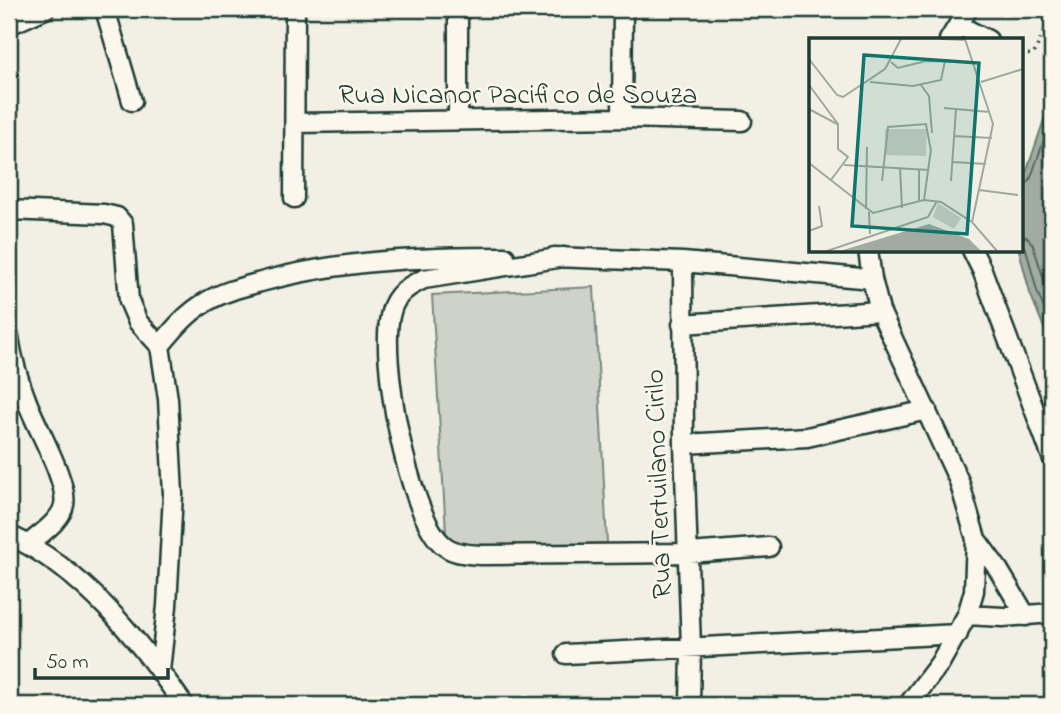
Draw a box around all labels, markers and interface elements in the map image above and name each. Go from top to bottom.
inset map [809,38,1023,252]
street label: Rua Nicanor Pacifico de Souza [339,76,697,117]
street label: Rua Tertuilano Cirilo [636,368,684,600]
scale bar [35,637,168,681]
text: 50 m [46,648,89,678]

